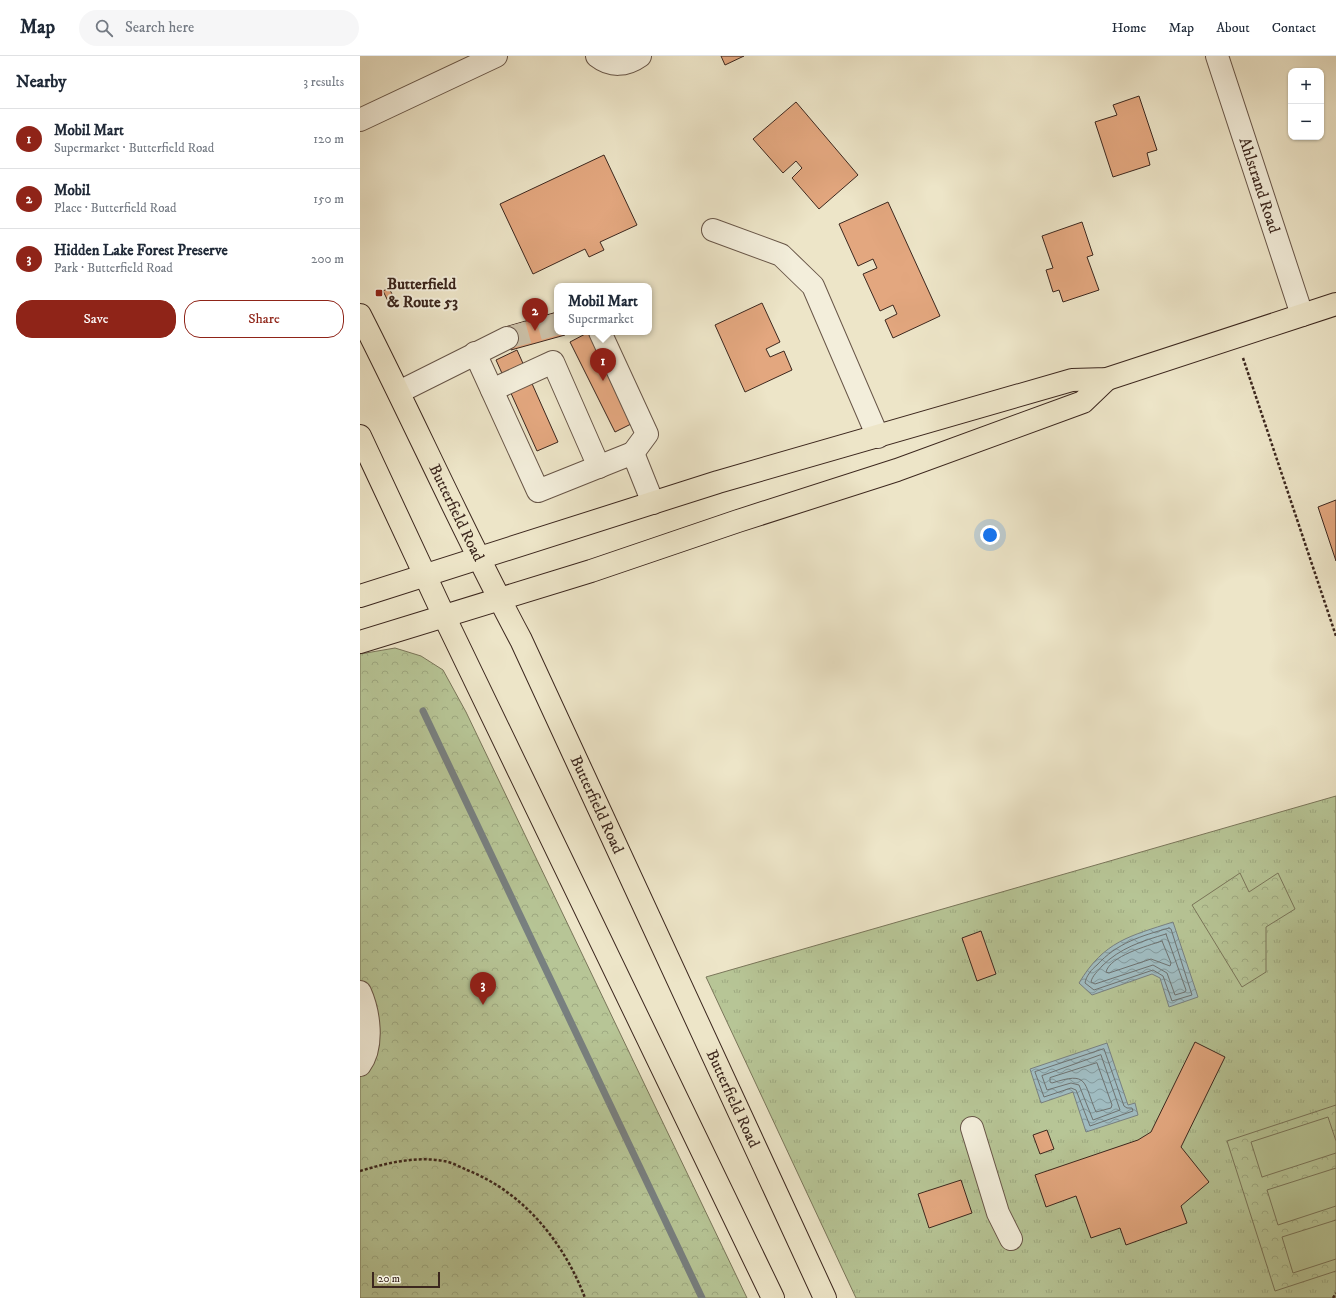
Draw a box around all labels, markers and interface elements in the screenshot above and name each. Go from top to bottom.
search box [79,10,359,46]
text: Map [20,16,55,39]
icon: search [93,17,115,39]
text: Search here [125,18,194,37]
text: Home [1112,19,1146,37]
text: Map [1168,19,1194,37]
text: About [1216,19,1250,37]
text: Contact [1272,19,1316,37]
map controls [1288,68,1324,140]
button: + [1288,68,1324,104]
text: Nearby [16,71,66,93]
text: 3 results [303,74,344,90]
button: − [1288,104,1324,140]
text: Mobil Mart [54,121,124,140]
text: 1 [27,131,31,147]
text: 120 m [313,131,344,147]
street label: Ahlstrand Road [1234,135,1284,236]
text: Supermarket · Butterfield Road [54,140,214,156]
text: Mobil [54,181,90,200]
text: 2 [26,191,32,207]
text: 150 m [313,191,344,207]
text: Place · Butterfield Road [54,200,176,216]
text: Hidden Lake Forest Preserve [54,241,228,260]
text: 3 [27,251,31,267]
text: 200 m [311,251,344,267]
text: Park · Butterfield Road [54,260,173,276]
place label: Butterfield & Route 53 [387,274,458,312]
popup [554,283,652,335]
marker: Butterfield & Route 53 [374,288,384,298]
text: Mobil Mart [568,292,638,311]
pin: 2 [522,298,548,331]
button: Save [16,300,176,338]
button: Share [184,300,344,338]
text: Supermarket [568,311,634,327]
pin: 1 [590,348,616,381]
street label: Butterfield Road [424,461,489,565]
your location [980,525,1000,545]
street label: Butterfield Road [566,752,628,857]
pin: 3 [470,972,496,1005]
street label: Butterfield Road [702,1047,764,1151]
scale bar [372,1270,440,1289]
text: 20 m [378,1272,400,1286]

